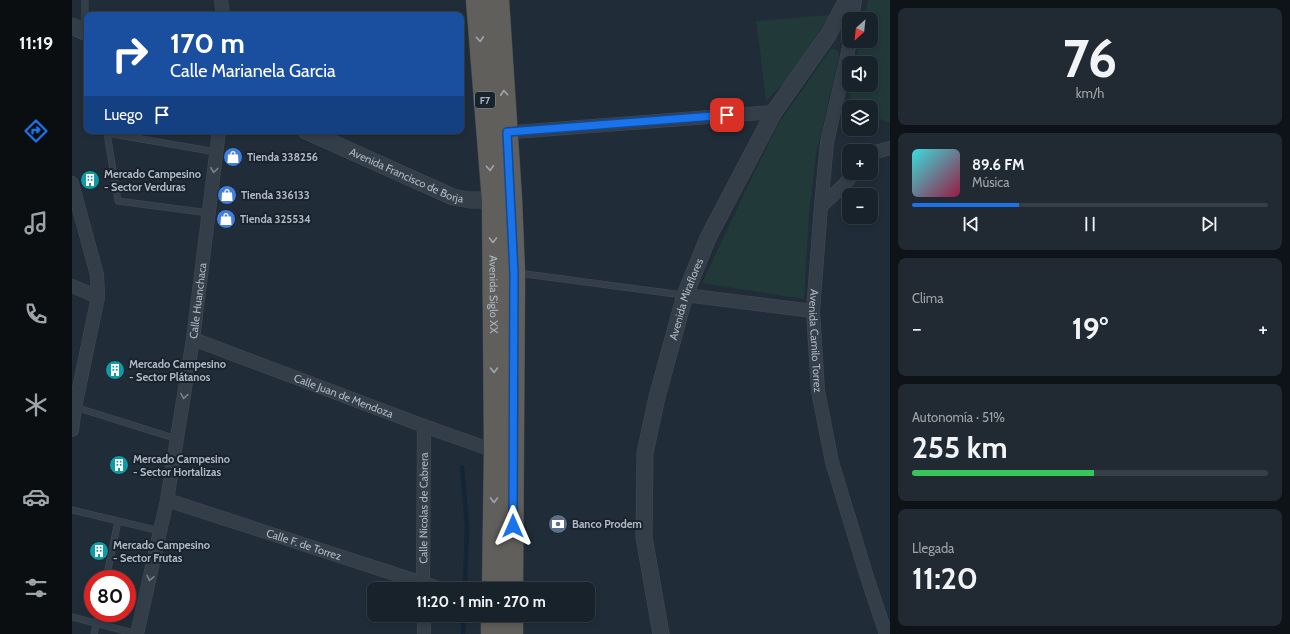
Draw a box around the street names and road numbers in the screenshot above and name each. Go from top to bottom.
road number: F7 [475,92,495,108]
street label: Avenida Francisco de Borja [347,144,465,206]
street label: Avenida Siglo XX [486,255,501,334]
street label: Avenida Miraflores [666,256,706,341]
street label: Calle Huanchaca [186,261,210,340]
street label: Avenida Camilo Torrez [806,289,825,393]
street label: Calle Juan de Mendoza [292,371,396,421]
street label: Calle Nicolas de Cabrera [416,452,431,564]
street label: Calle F. de Torrez [265,526,343,563]

